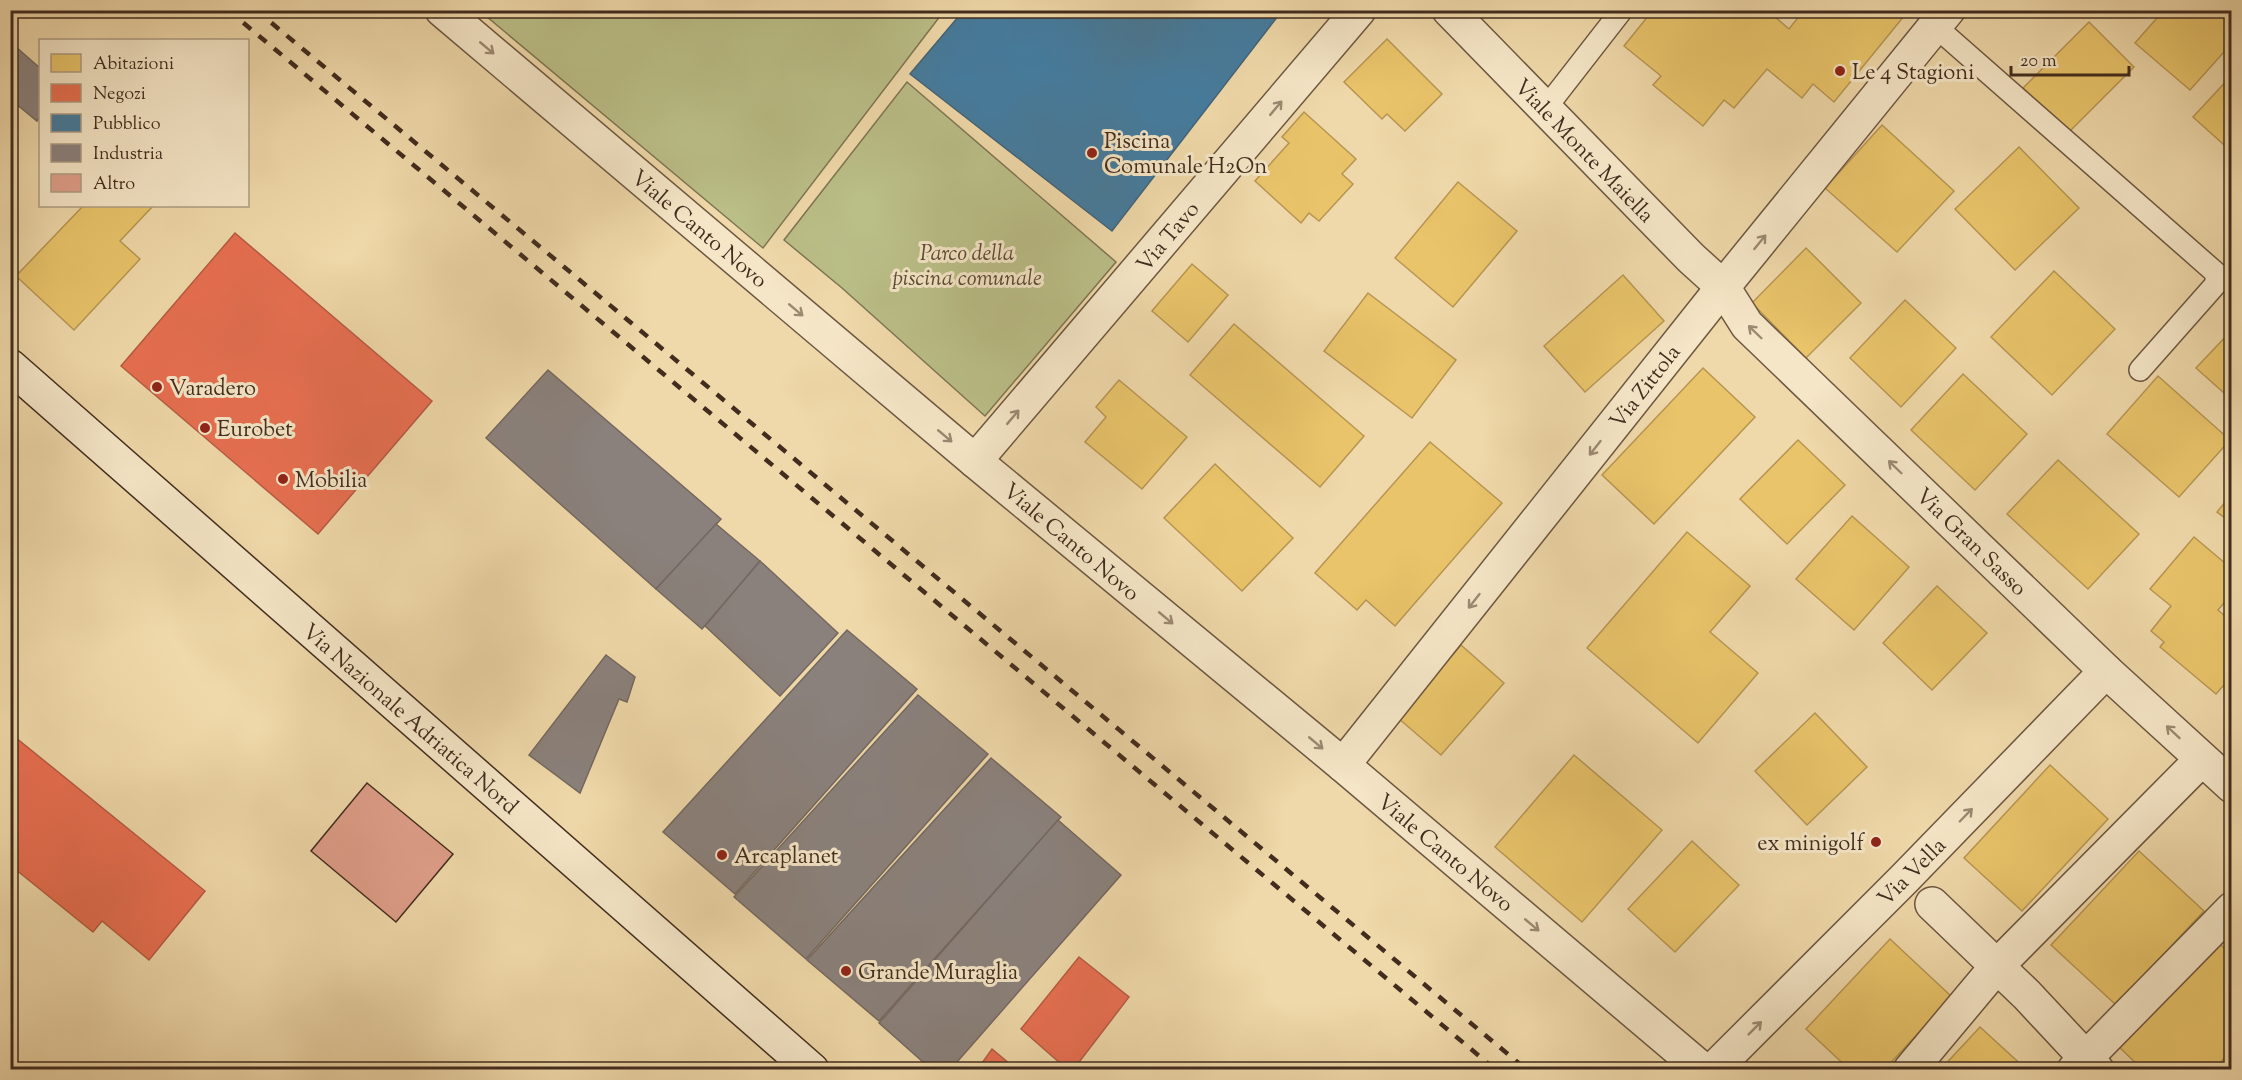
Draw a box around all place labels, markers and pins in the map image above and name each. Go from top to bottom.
place label: Le 4 Stagioni [1852,58,1975,90]
marker: Le 4 Stagioni [1833,64,1847,78]
place label: Piscina Comunale H2On [1104,127,1267,184]
marker: Piscina Comunale H2On [1085,146,1099,160]
place label: Varadero [169,374,256,406]
marker: Varadero [150,380,164,394]
place label: Eurobet [217,415,293,447]
marker: Eurobet [198,421,212,435]
place label: Mobilia [295,466,368,498]
marker: Mobilia [276,472,290,486]
place label: ex minigolf [1757,829,1865,861]
marker: ex minigolf [1869,835,1883,849]
place label: Arcaplanet [734,842,839,874]
marker: Arcaplanet [715,848,729,862]
place label: Grande Muraglia [858,958,1018,990]
marker: Grande Muraglia [839,964,853,978]

